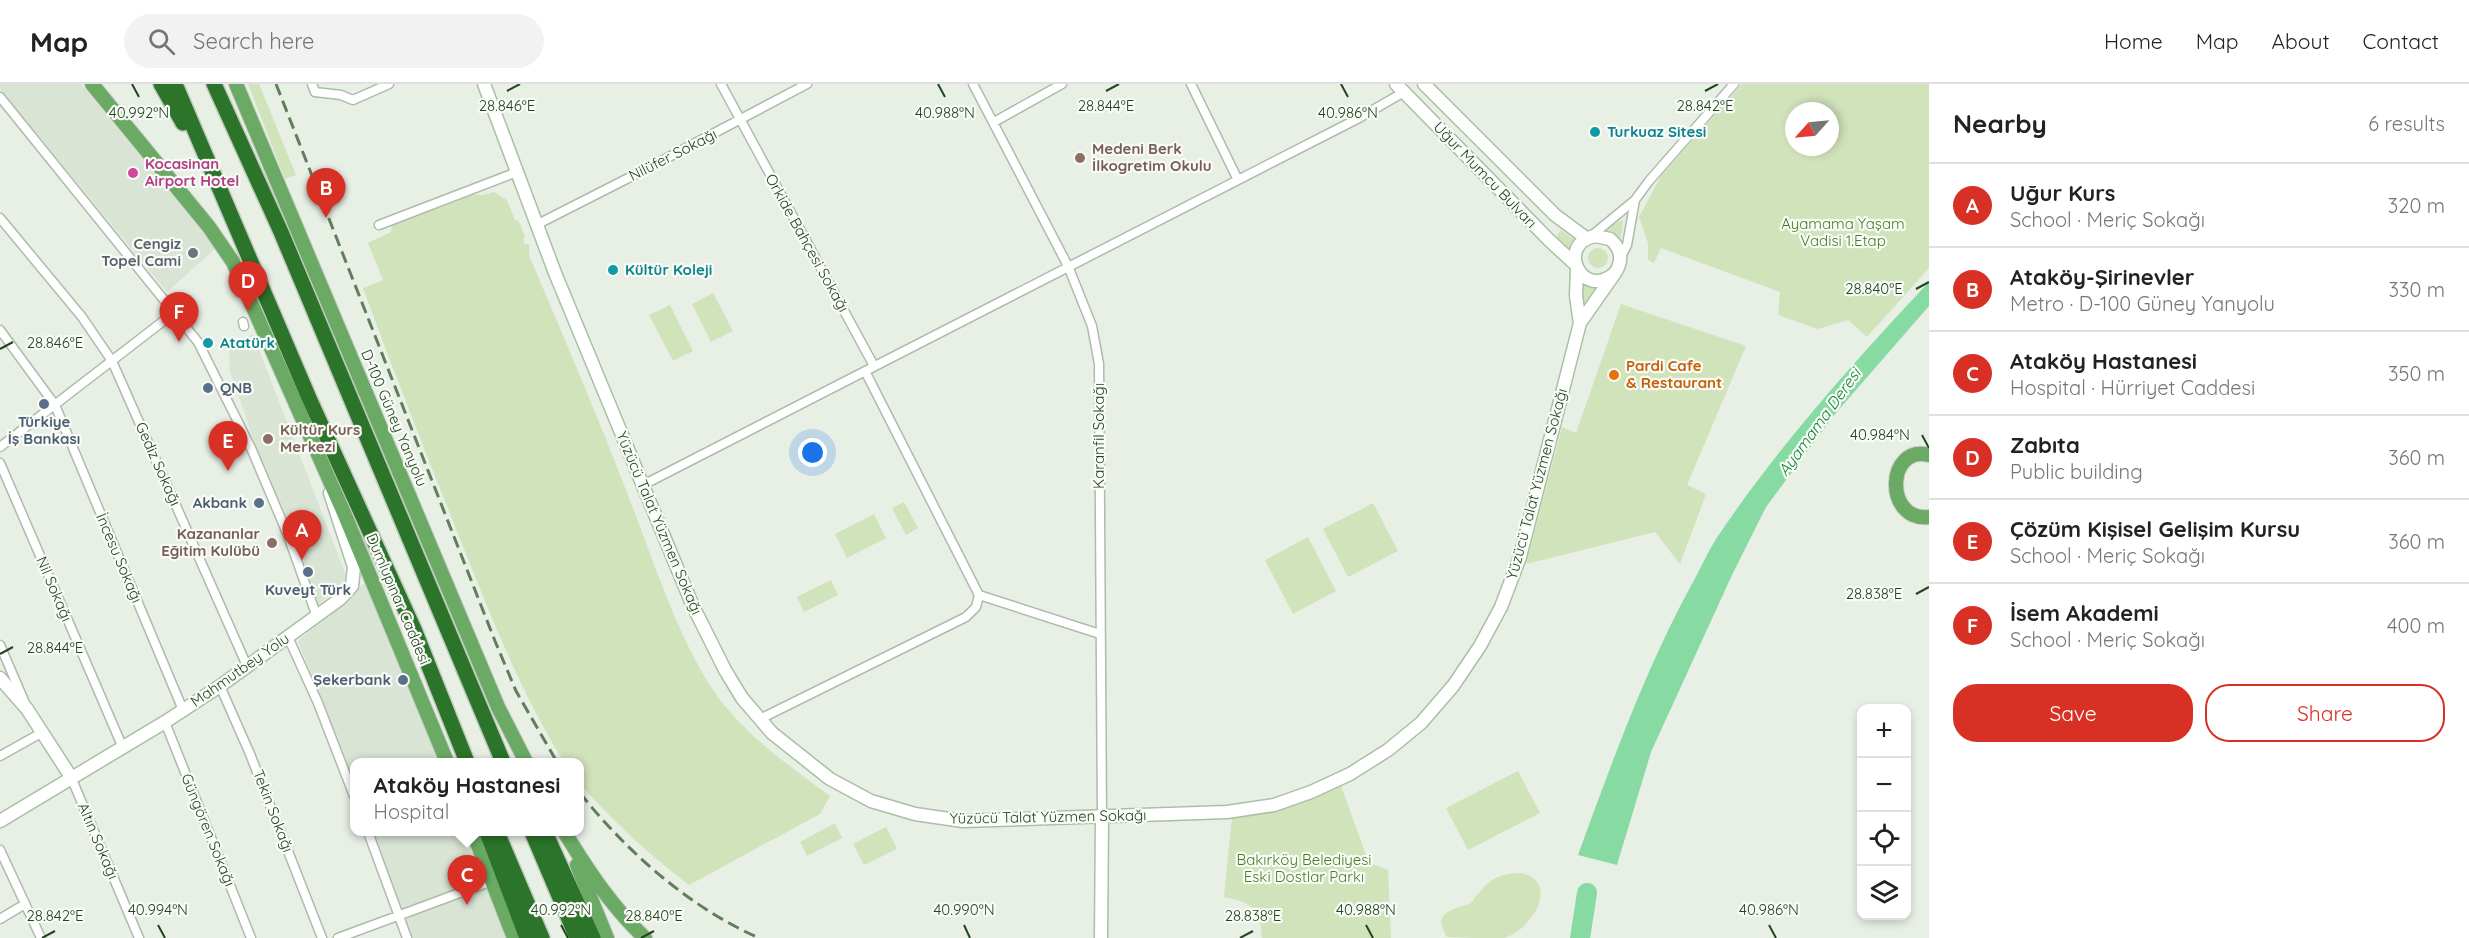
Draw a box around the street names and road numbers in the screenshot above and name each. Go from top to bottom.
street label: Uğur Mumcu Bulvarı [1430,117,1541,232]
street label: Nilüfer Sokağı [626,124,720,185]
street label: Orkide Bahçesi Sokağı [761,170,853,315]
street label: D-100 Güney Yanyolu [357,346,432,489]
street label: Karanfil Sokağı [1089,383,1108,489]
street label: Yüzücü Talat Yüzmen Sokağı [1502,386,1571,581]
street label: Gediz Sokağı [132,419,185,509]
street label: Yüzücü Talat Yüzmen Sokağı [612,428,707,617]
street label: İncesu Sokağı [92,510,147,605]
street label: Dumlupınar Caddesi [362,530,435,667]
street label: Nil Sokağı [32,553,77,624]
street label: Mahmutbey Yolu [187,628,293,711]
street label: Tekin Sokağı [249,767,298,855]
street label: Güngören Sokağı [177,771,240,889]
street label: Altın Sokağı [74,800,123,882]
street label: Yüzücü Talat Yüzmen Sokağı [949,805,1147,828]

